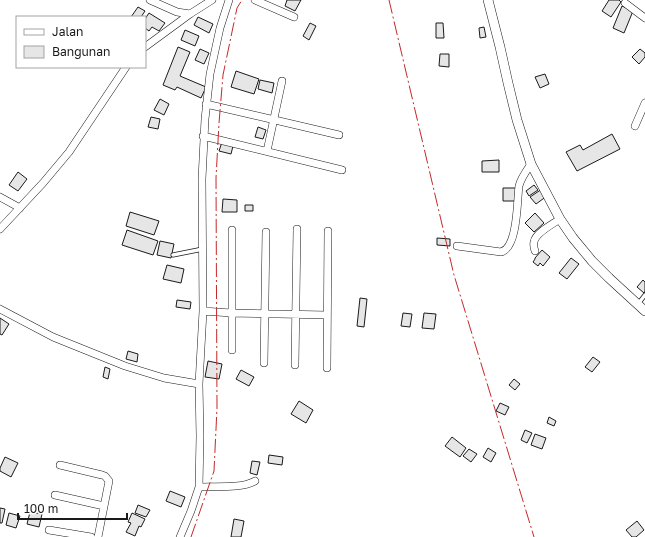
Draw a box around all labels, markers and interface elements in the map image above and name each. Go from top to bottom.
legend [16,16,146,68]
text: Jalan [52,24,83,39]
text: Bangunan [52,44,110,59]
scale bar [18,495,127,521]
text: 100 m [24,501,58,516]

